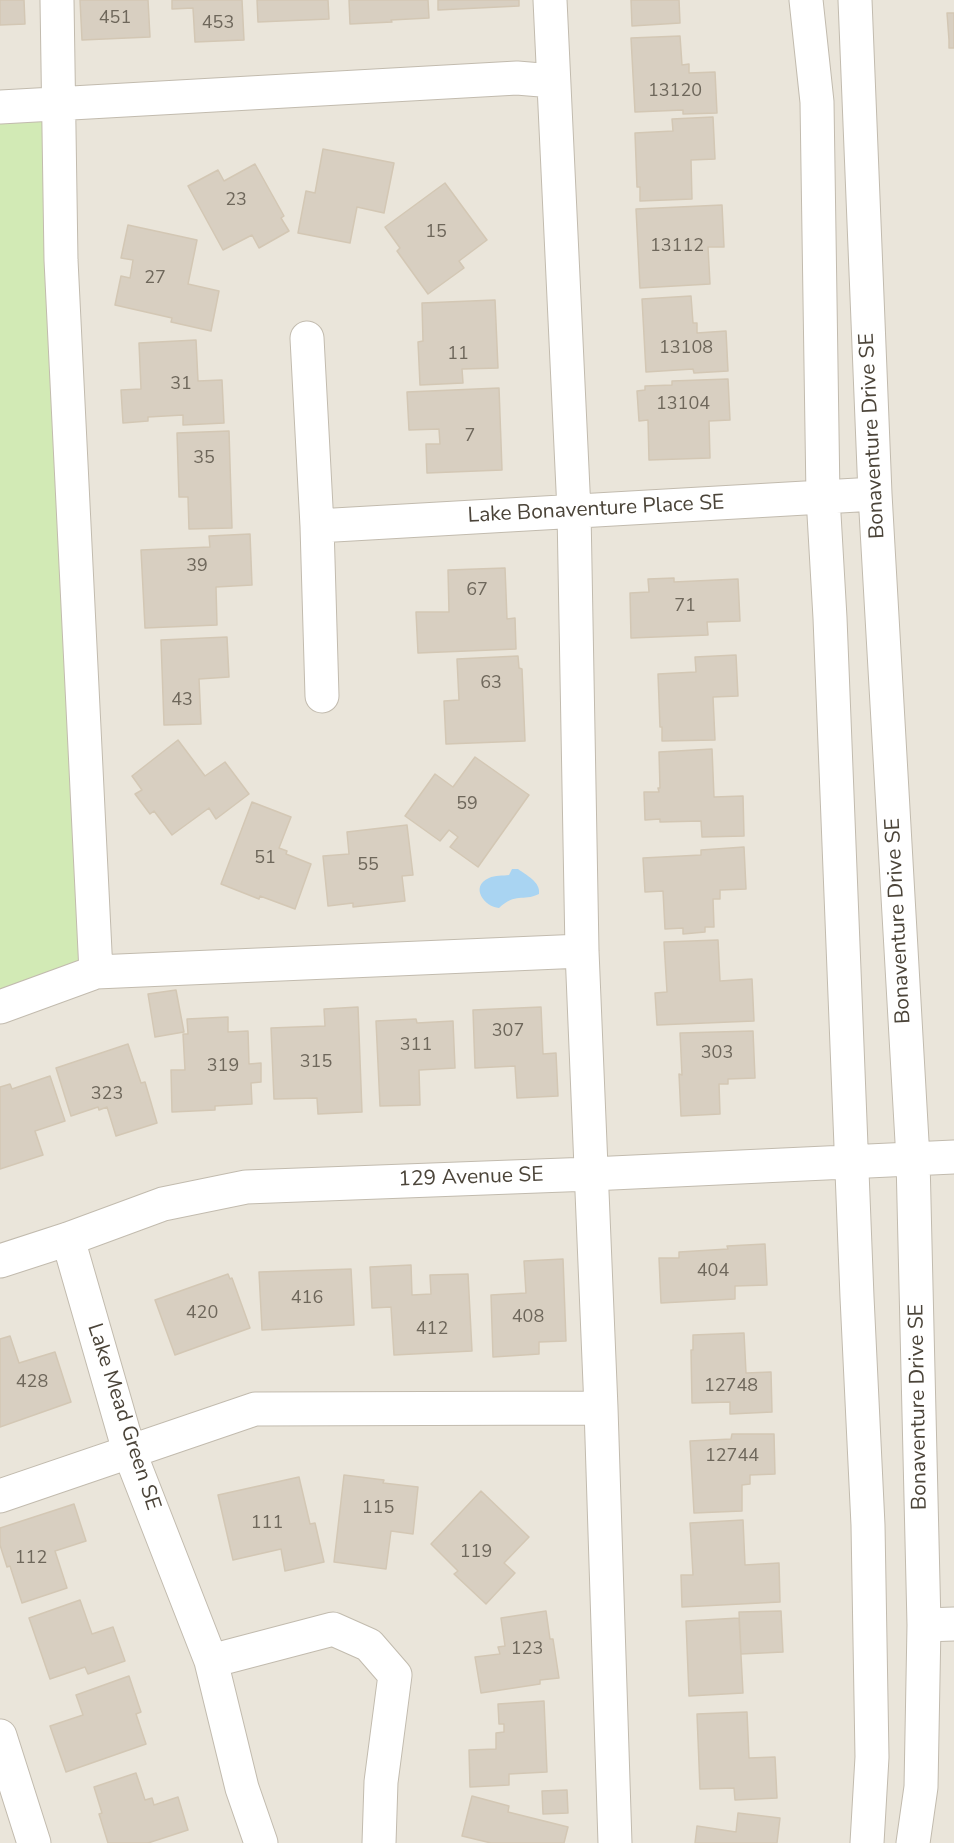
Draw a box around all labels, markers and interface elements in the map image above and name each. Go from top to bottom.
house number: 451 [99,8,131,30]
house number: 453 [202,13,234,35]
house number: 13120 [648,81,702,103]
house number: 23 [225,190,247,212]
house number: 15 [425,222,447,244]
house number: 13112 [650,236,704,258]
house number: 27 [144,268,166,290]
street label: Bonaventure Drive SE [855,332,891,540]
house number: 13108 [659,338,713,360]
house number: 11 [447,344,469,366]
house number: 31 [170,374,192,396]
house number: 13104 [656,394,710,416]
house number: 7 [465,426,475,448]
house number: 35 [193,448,215,470]
street label: Lake Bonaventure Place SE [467,491,725,529]
house number: 39 [186,556,208,578]
house number: 67 [466,580,488,602]
house number: 71 [674,596,696,618]
house number: 63 [480,673,502,695]
house number: 43 [171,690,193,712]
house number: 59 [456,794,478,816]
street label: Bonaventure Drive SE [881,817,917,1025]
house number: 51 [254,848,276,870]
house number: 55 [357,855,379,877]
house number: 307 [492,1021,524,1043]
house number: 311 [400,1035,432,1057]
house number: 303 [701,1043,733,1065]
house number: 315 [300,1052,332,1074]
house number: 319 [207,1056,239,1078]
house number: 323 [91,1084,123,1106]
street label: 129 Avenue SE [398,1163,544,1193]
house number: 404 [697,1261,729,1283]
house number: 416 [291,1288,323,1310]
house number: 420 [186,1303,218,1325]
street label: Bonaventure Drive SE [905,1304,933,1510]
house number: 408 [512,1307,544,1329]
house number: 412 [416,1319,448,1341]
street label: Lake Mead Green SE [81,1321,165,1513]
house number: 428 [16,1372,48,1394]
house number: 12748 [704,1376,758,1398]
house number: 12744 [705,1446,759,1468]
house number: 115 [362,1498,394,1520]
house number: 111 [251,1513,283,1535]
house number: 119 [460,1542,492,1564]
house number: 112 [15,1548,47,1570]
house number: 123 [511,1639,543,1661]

